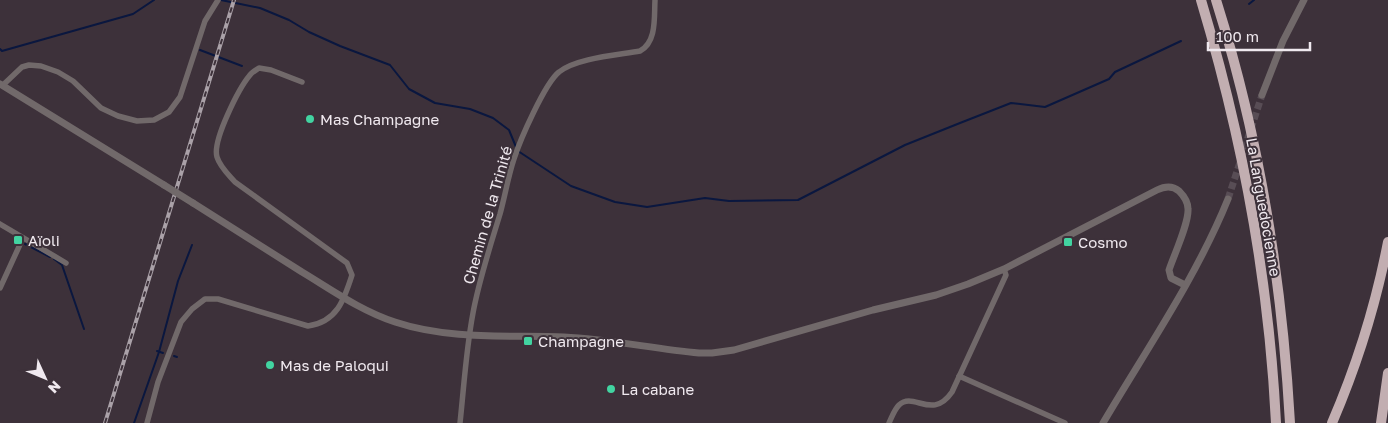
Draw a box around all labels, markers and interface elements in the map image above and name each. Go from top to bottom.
scale bar [1208,20,1310,52]
text: 100 m [1216,27,1259,45]
place label: Mas Champagne [320,110,439,128]
marker: Mas Champagne [304,113,316,125]
street label: La Languedocienne [1243,136,1285,278]
street label: Chemin de la Trinité [459,144,515,286]
place label: Aïoli [28,231,60,249]
place label: Cosmo [1078,233,1127,251]
marker: Aïoli [12,234,24,246]
marker: Cosmo [1062,236,1074,248]
place label: Champagne [538,332,624,350]
marker: Champagne [522,335,534,347]
north arrow [20,353,70,403]
place label: Mas de Paloqui [280,356,389,374]
marker: Mas de Paloqui [264,359,276,371]
text: N [45,378,65,397]
place label: La cabane [621,380,695,398]
marker: La cabane [605,383,617,395]

